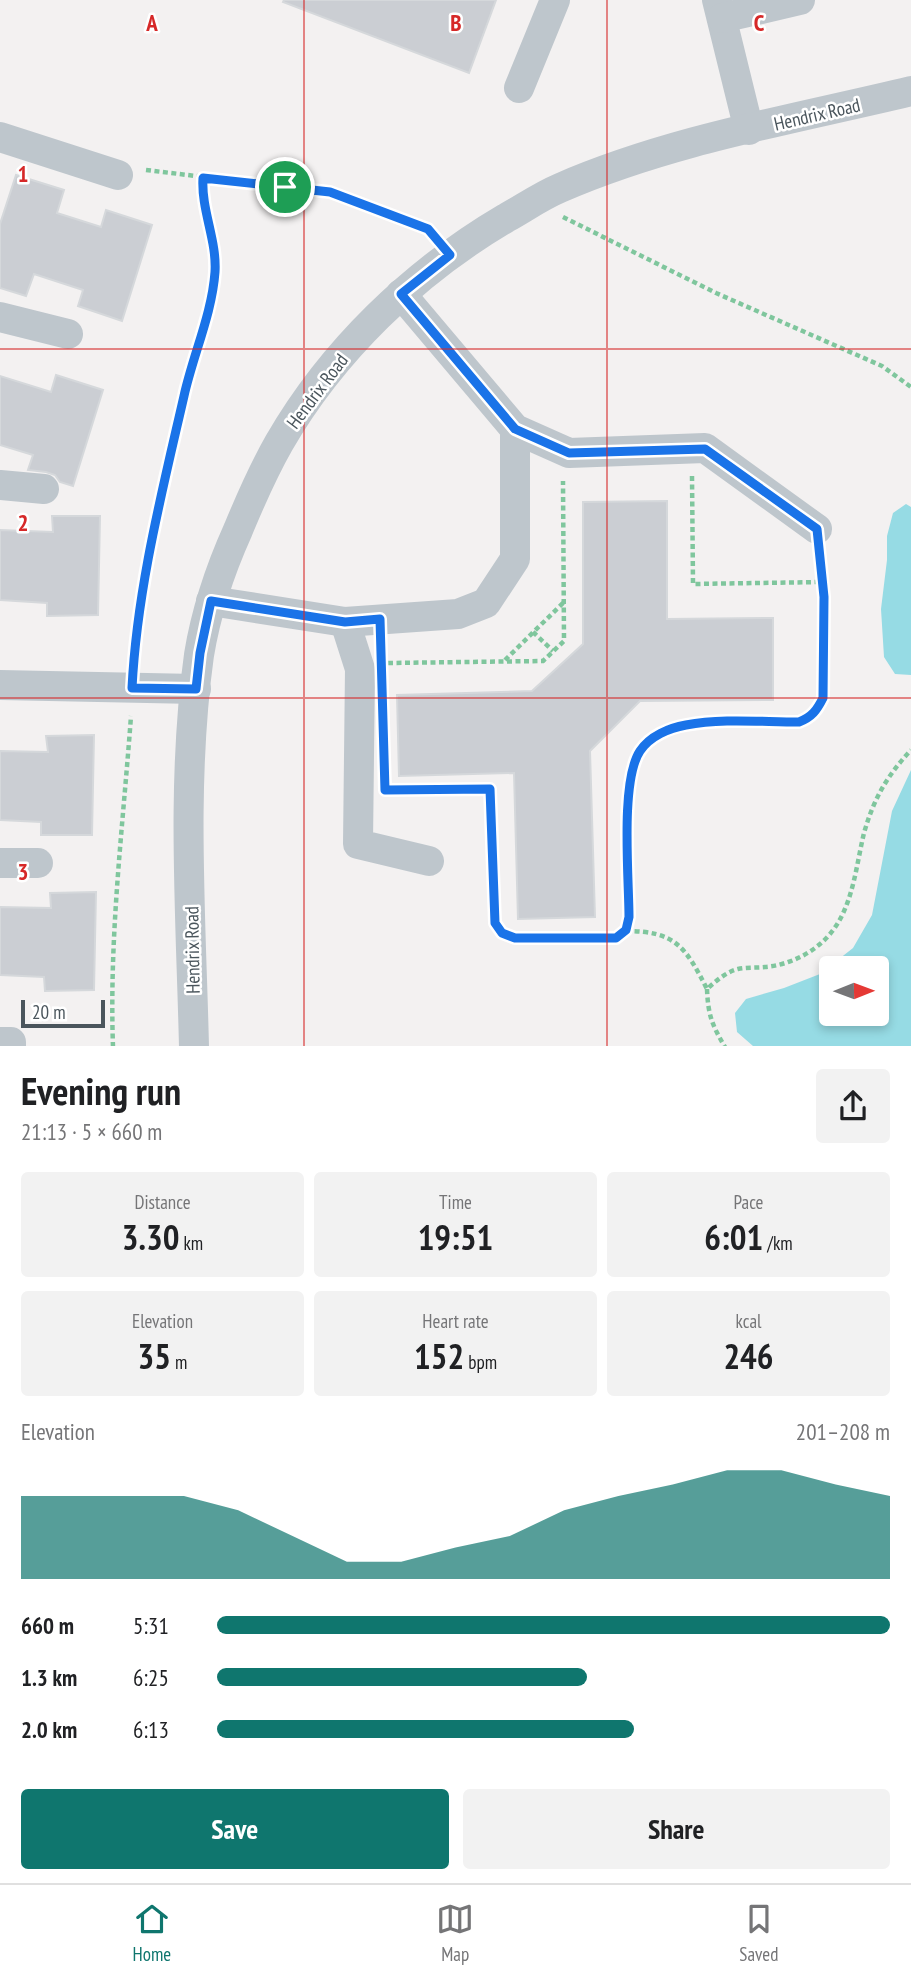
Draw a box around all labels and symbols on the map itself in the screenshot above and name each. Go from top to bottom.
text: A [145,8,158,37]
text: B [450,8,462,37]
text: C [754,8,765,37]
street label: Hendrix Road [772,92,862,136]
pin [255,157,315,217]
text: 1 [18,159,29,188]
street label: Hendrix Road [281,349,353,433]
text: 2 [18,508,29,537]
text: 3 [18,857,29,886]
street label: Hendrix Road [179,906,205,994]
north arrow [819,956,889,1026]
scale bar [21,998,105,1029]

